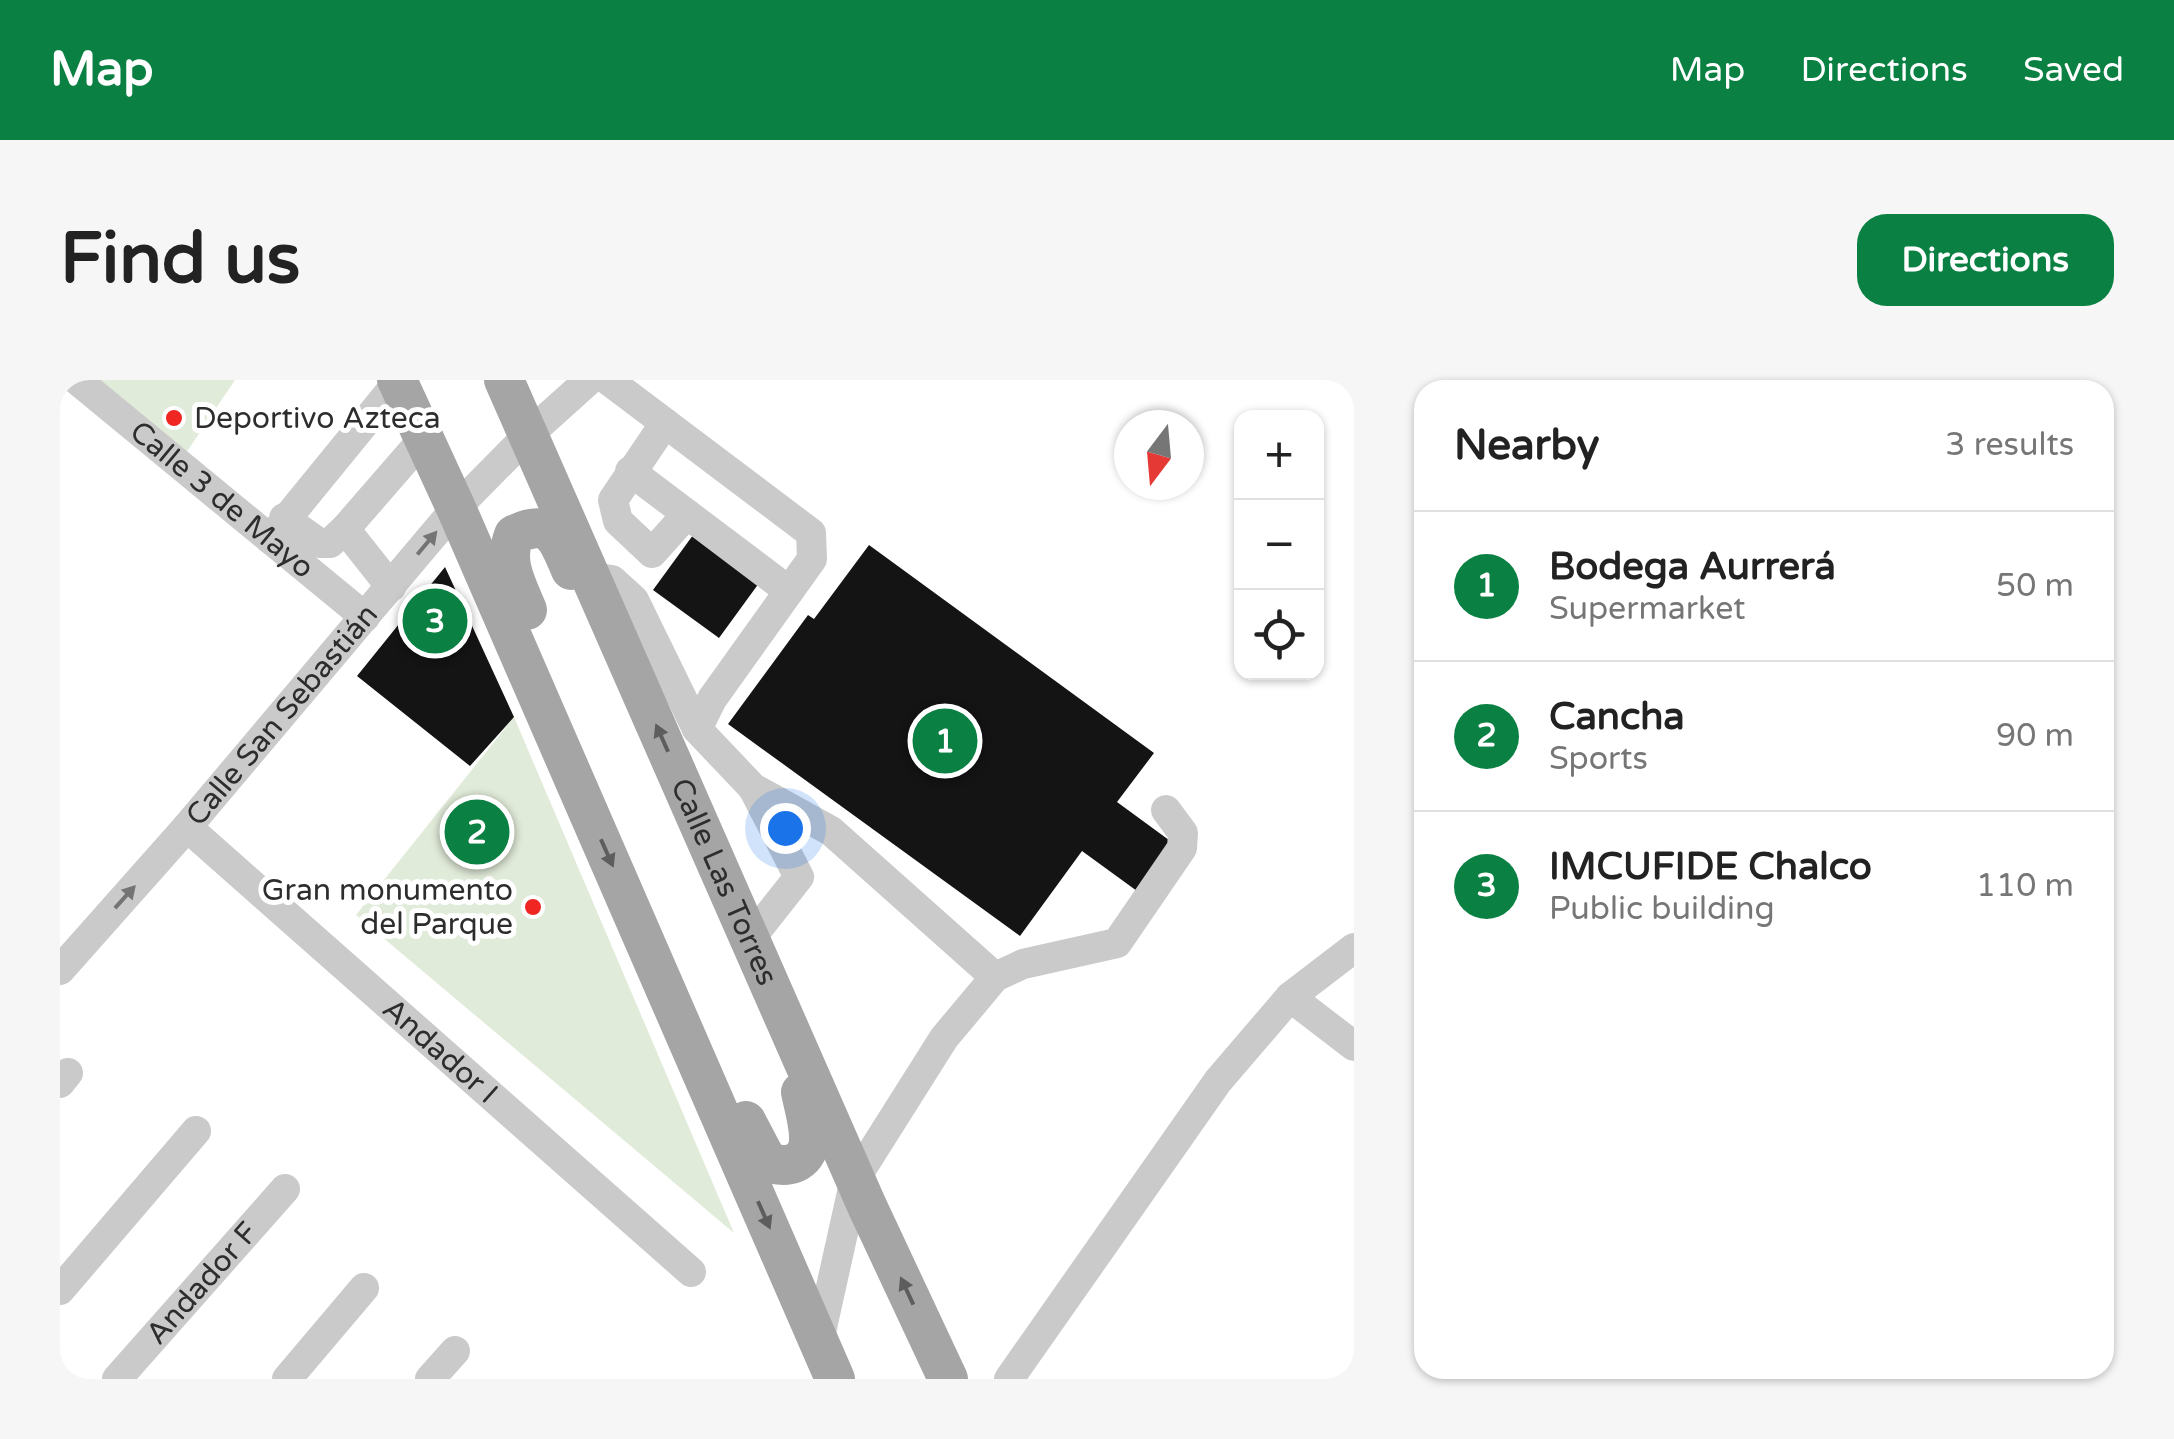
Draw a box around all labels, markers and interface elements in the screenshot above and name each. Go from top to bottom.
text: Map [50,41,154,99]
text: Map [1670,49,1745,91]
text: Directions [1800,49,1968,91]
text: Saved [2023,49,2124,91]
button: Directions [1857,214,2114,306]
text: Find us [60,218,300,302]
place label: Deportivo Azteca [194,400,441,437]
marker: Deportivo Azteca [163,407,185,429]
north arrow [1114,410,1204,500]
map controls [1234,410,1324,680]
button: + [1234,410,1324,500]
street label: Calle 3 de Mayo [123,413,322,586]
text: Nearby [1454,420,1599,471]
text: 3 results [1945,426,2074,464]
button: − [1234,500,1324,590]
one-way arrow [416,531,437,556]
text: Bodega Aurrerá [1549,544,1836,590]
text: 1 [1476,567,1497,605]
text: 50 m [1996,567,2074,605]
pin: 3 [402,584,468,658]
button: locate [1234,590,1324,680]
text: Supermarket [1549,590,1746,628]
street label: Calle San Sebastián [178,596,386,833]
text: Cancha [1549,694,1685,740]
pin: 1 [912,704,978,778]
text: 2 [1476,717,1497,755]
text: 90 m [1996,717,2074,755]
one-way arrow [654,723,670,753]
text: Sports [1549,740,1648,778]
street label: Calle Las Torres [663,772,786,991]
pin: 2 [444,794,510,870]
your location [760,803,811,854]
one-way arrow [599,838,615,868]
text: IMCUFIDE Chalco [1549,844,1872,890]
text: 3 [1476,867,1497,905]
text: 110 m [1976,867,2074,905]
place label: Gran monumento del Parque [262,872,513,943]
one-way arrow [113,885,136,909]
text: Public building [1549,890,1775,928]
marker: Gran monumento del Parque [522,896,544,918]
street label: Andador I [375,990,506,1111]
one-way arrow [756,1200,772,1230]
street label: Andador F [138,1214,266,1352]
one-way arrow [898,1276,915,1305]

